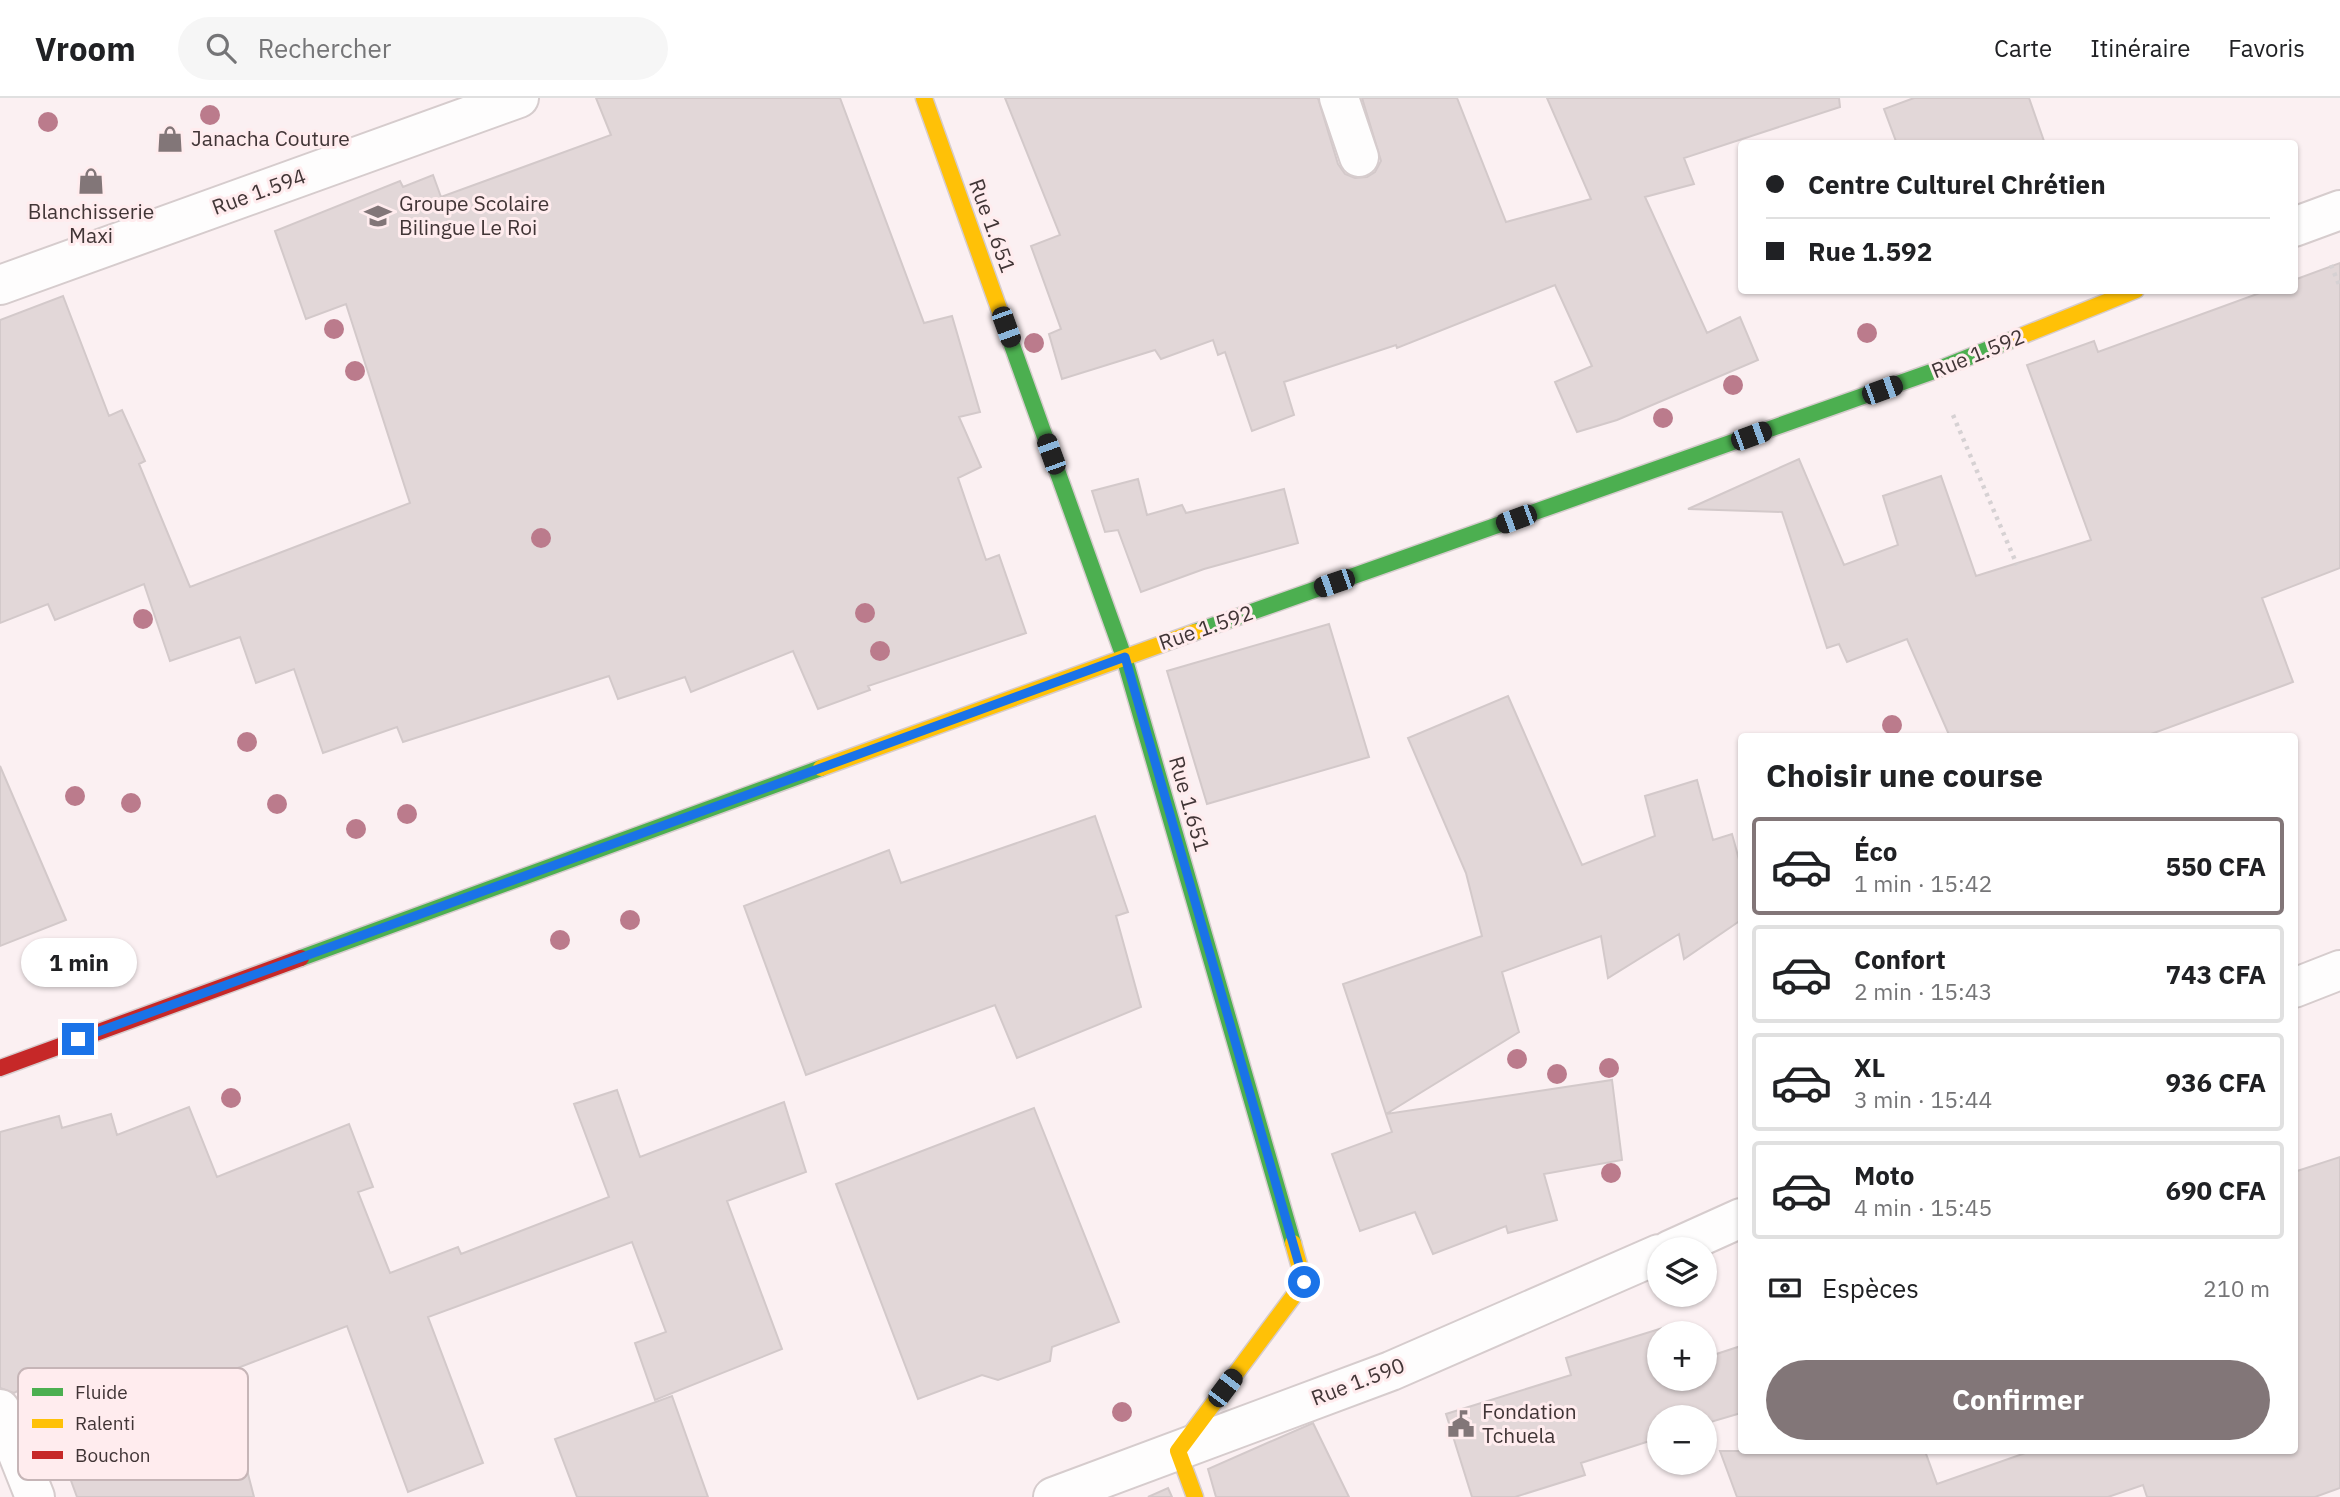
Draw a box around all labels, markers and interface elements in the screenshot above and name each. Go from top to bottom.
search box [178,17,668,80]
text: Vroom [35,27,136,70]
icon: search [202,29,240,67]
text: Rechercher [258,31,391,65]
text: Carte [1994,32,2052,64]
text: Itinéraire [2090,32,2190,64]
text: Favoris [2228,32,2305,64]
shop icon: Janacha Couture [155,124,185,154]
place label: Janacha Couture [191,124,350,152]
street label: Rue 1.594 [208,161,309,221]
shop icon: Blanchisserie Maxi [76,166,106,196]
text: Centre Culturel Chrétien [1808,167,2106,201]
street label: Rue 1.651 [963,175,1023,276]
place label: Groupe Scolaire Bilingue Le Roi [399,189,549,241]
place label: Blanchisserie Maxi [28,197,154,249]
school or university icon: Groupe Scolaire Bilingue Le Roi [363,201,393,231]
text: Rue 1.592 [1808,234,1932,268]
car [989,304,1024,350]
street label: Rue 1.592 [1927,322,2028,384]
car [1859,373,1906,407]
car [1728,419,1775,453]
car [1034,431,1069,477]
car [1493,502,1540,536]
car [1311,566,1358,600]
street label: Rue 1.592 [1155,598,1257,656]
street label: Rue 1.651 [1163,753,1217,855]
text: Choisir une course [1766,754,2043,796]
text: Éco [1854,834,1898,868]
icon: car [1770,835,1833,898]
text: 550 CFA [2165,849,2266,883]
text: 1 min · 15:42 [1854,868,1992,898]
callout: 1 min [20,937,136,986]
text: Confort [1854,942,1946,976]
icon: car [1770,943,1833,1006]
text: 1 min [49,947,109,977]
text: 743 CFA [2165,957,2266,991]
text: 2 min · 15:43 [1854,976,1992,1006]
route end [62,1023,94,1055]
text: XL [1854,1050,1885,1084]
icon: car [1770,1051,1833,1114]
text: 936 CFA [2165,1065,2266,1099]
text: 3 min · 15:44 [1854,1084,1992,1114]
text: Moto [1854,1158,1914,1192]
icon: car [1770,1159,1833,1222]
text: 690 CFA [2165,1173,2266,1207]
text: 4 min · 15:45 [1854,1192,1992,1222]
map controls [1647,1237,1717,1475]
button: layers [1647,1237,1717,1307]
route start [1288,1266,1320,1298]
icon: cash [1766,1269,1804,1307]
text: Espèces [1822,1271,1919,1305]
text: 210 m [2203,1273,2270,1303]
button: + [1647,1321,1717,1391]
street label: Rue 1.590 [1307,1350,1408,1412]
button: Confirmer [1766,1360,2270,1440]
car [1204,1365,1247,1411]
legend [18,1368,248,1480]
text: Fluide [75,1380,128,1404]
place label: Fondation Tchuela [1482,1397,1577,1449]
button: − [1647,1405,1717,1475]
public building icon: Fondation Tchuela [1446,1409,1476,1439]
text: Ralenti [75,1411,135,1435]
text: Bouchon [75,1443,151,1467]

